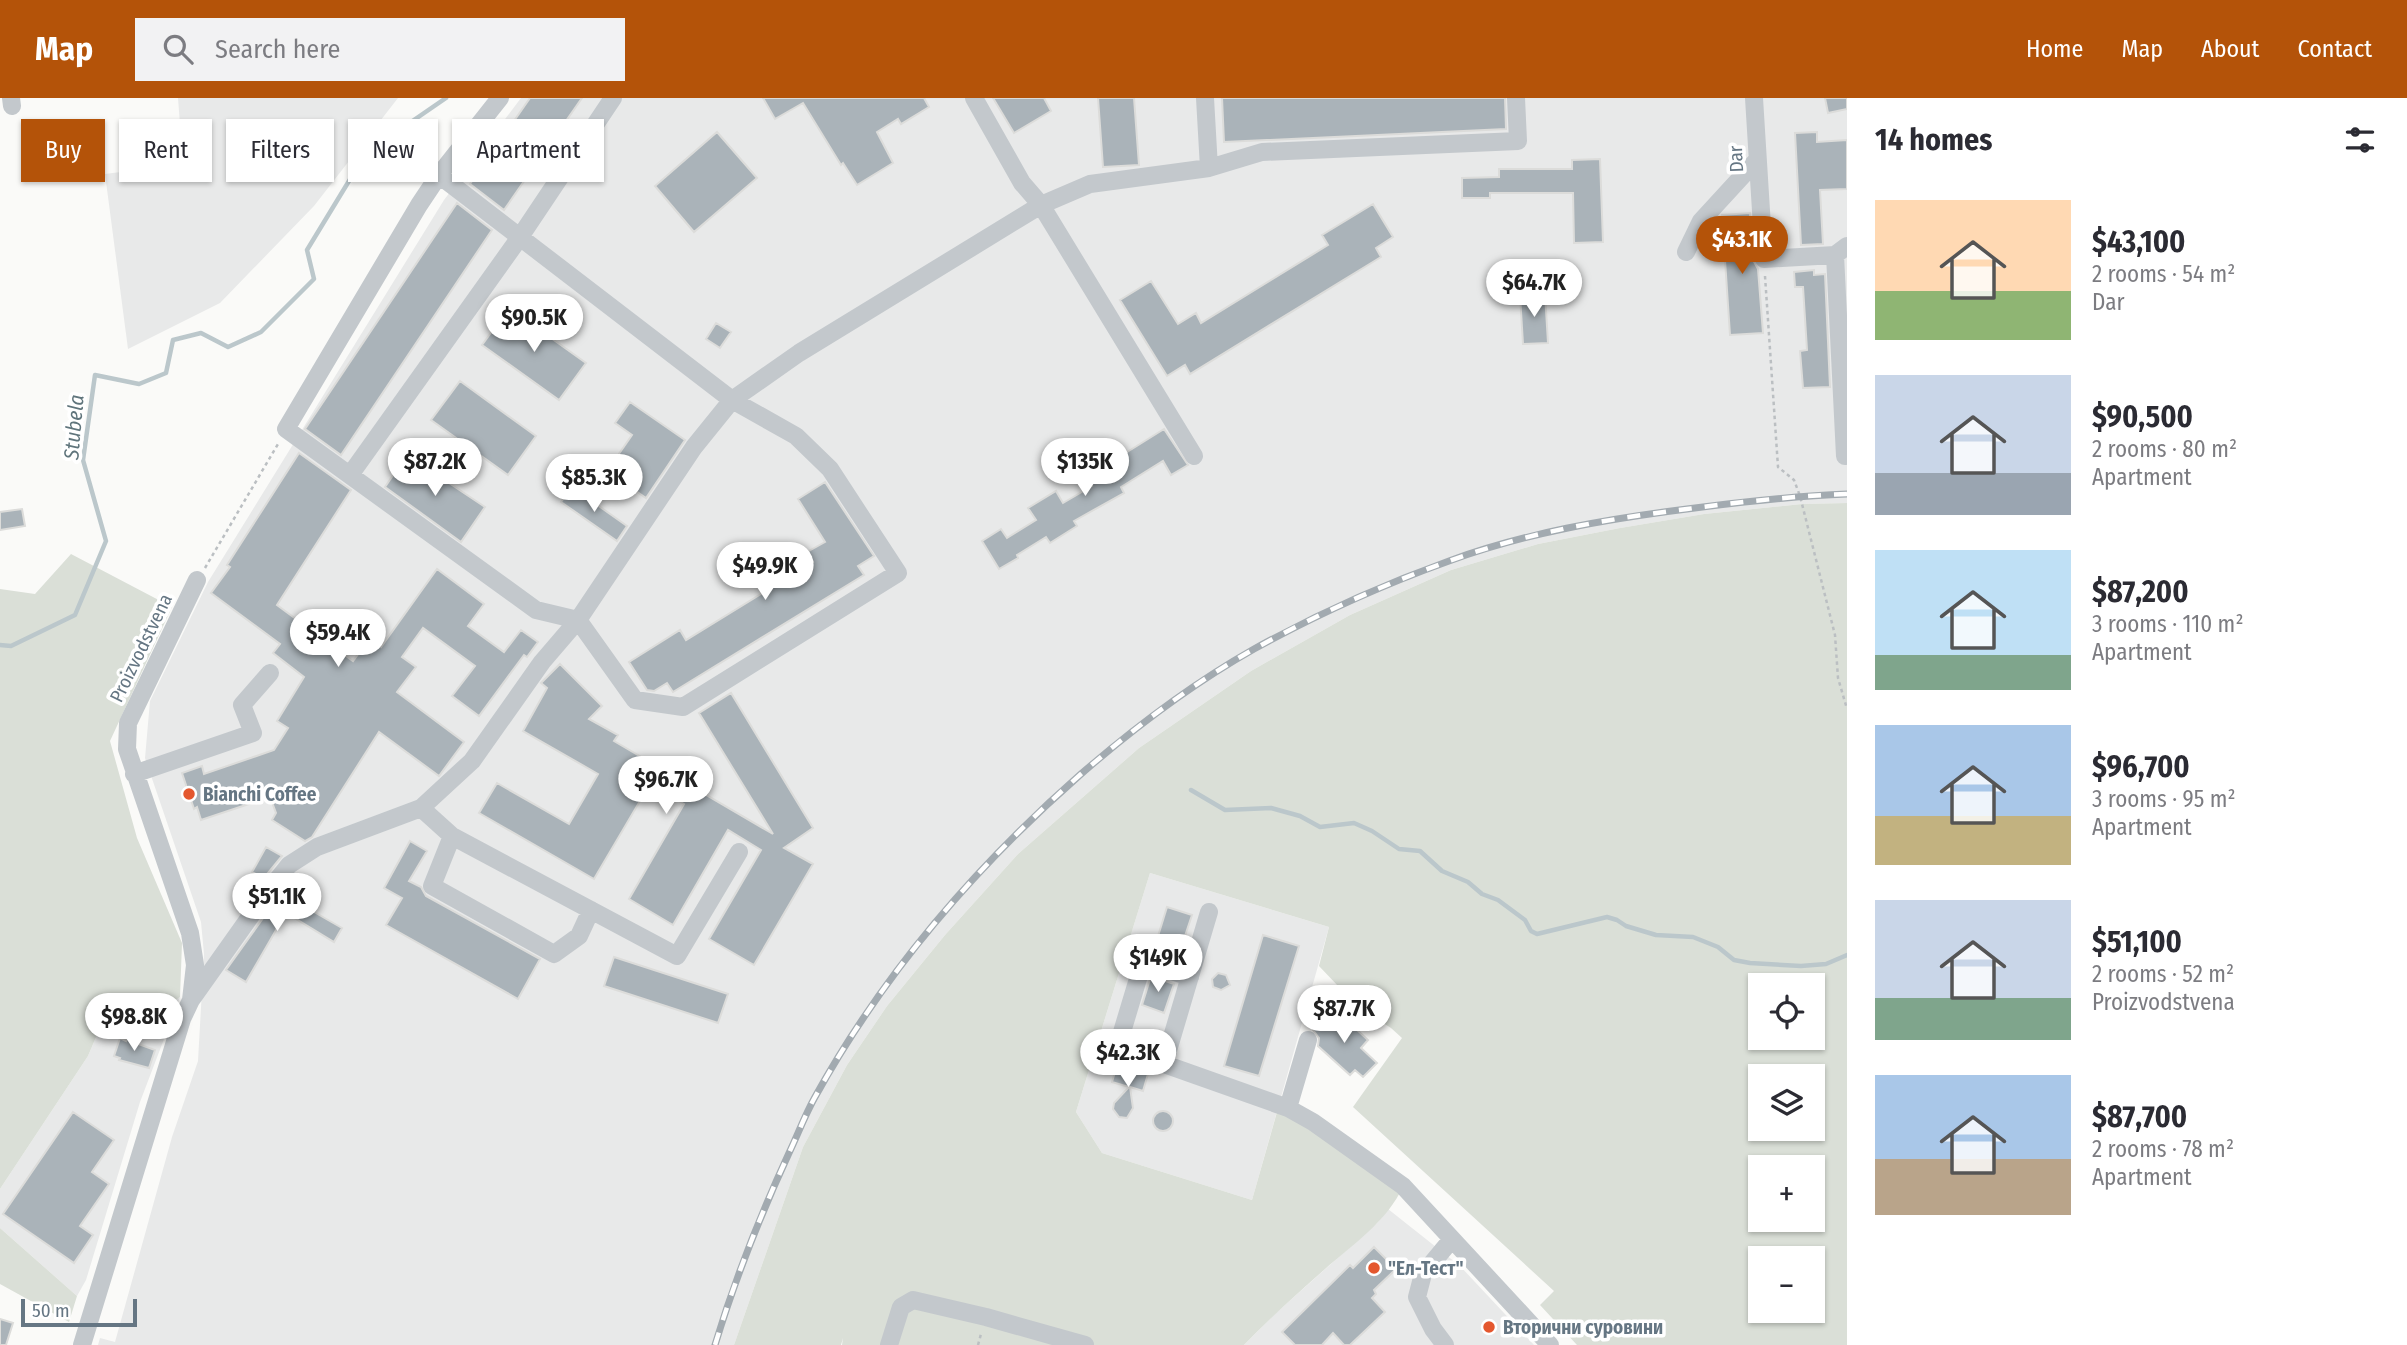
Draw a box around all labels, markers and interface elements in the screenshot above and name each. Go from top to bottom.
search box [135,18,625,81]
text: Map [35,29,93,69]
icon: search [159,30,197,68]
text: Search here [215,34,340,65]
text: Home [2026,35,2083,63]
text: Map [2121,35,2163,63]
text: About [2201,35,2259,63]
text: Contact [2297,35,2372,63]
chip: Buy [21,119,105,182]
chip: Rent [119,119,212,182]
chip: Filters [226,119,334,182]
chip: New [348,119,438,182]
chip: Apartment [452,119,604,182]
icon: filters [2341,121,2379,159]
text: 14 homes [1875,122,1992,158]
street label: Dar [1724,145,1748,173]
pin: $43.1K [1685,216,1799,276]
text: $43,100 [2092,224,2185,260]
text: $43.1K [1712,225,1772,253]
icon: home [1931,228,2015,312]
pin: $64.7K [1477,260,1591,319]
text: 2 rooms · 54 m² [2092,260,2235,288]
text: $64.7K [1502,268,1566,296]
text: Dar [2092,288,2124,316]
pin: $90.5K [477,294,591,354]
text: $90.5K [501,303,567,331]
water label: Stubela [58,393,90,462]
text: $90,500 [2092,399,2193,435]
icon: home [1931,403,2015,487]
text: 2 rooms · 80 m² [2092,435,2237,463]
pin: $87.2K [378,438,492,498]
pin: $135K [1036,438,1134,498]
text: $87.2K [404,447,466,475]
text: $135K [1057,447,1113,475]
pin: $85.3K [537,454,651,514]
text: $85.3K [562,463,626,491]
text: Apartment [2092,463,2192,491]
pin: $49.9K [708,542,822,602]
text: $49.9K [733,551,797,579]
text: $87,200 [2092,574,2189,610]
icon: home [1931,578,2015,662]
street label: Proizvodstvena [105,590,177,706]
pin: $59.4K [281,610,395,669]
text: 3 rooms · 110 m² [2092,610,2243,638]
text: $59.4K [306,618,370,646]
text: Apartment [2092,638,2192,666]
text: $96,700 [2092,749,2190,785]
icon: home [1931,753,2015,837]
pin: $96.7K [609,756,723,816]
text: $96.7K [634,765,698,793]
place label: Bianchi Coffee [203,783,317,806]
text: 3 rooms · 95 m² [2092,785,2236,813]
marker: Bianchi Coffee [181,786,197,802]
text: Apartment [2092,813,2192,841]
pin: $51.1K [220,874,334,933]
text: $51.1K [248,882,306,910]
text: $51,100 [2092,924,2182,960]
icon: home [1931,928,2015,1012]
pin: $149K [1109,934,1207,994]
text: $149K [1129,943,1187,971]
text: 2 rooms · 52 m² [2092,960,2234,988]
map controls [1748,973,1825,1323]
button: locate [1748,973,1825,1050]
pin: $87.7K [1287,986,1401,1045]
text: Proizvodstvena [2092,988,2235,1016]
pin: $98.8K [77,993,191,1053]
text: $87.7K [1313,994,1375,1022]
text: $98.8K [101,1002,167,1030]
pin: $42.3K [1071,1030,1185,1089]
text: $42.3K [1096,1038,1160,1066]
button: layers [1748,1064,1825,1141]
text: $87,700 [2092,1099,2187,1135]
icon: home [1931,1103,2015,1187]
text: 2 rooms · 78 m² [2092,1135,2234,1163]
button: + [1748,1155,1825,1232]
text: Apartment [2092,1163,2192,1191]
button: − [1748,1246,1825,1323]
place label: "Ел-Тест" [1388,1257,1464,1280]
marker: "Ел-Тест" [1366,1260,1382,1276]
scale bar [21,1296,136,1328]
text: 50 m [32,1299,70,1322]
place label: Вторични суровини [1503,1316,1663,1339]
marker: Вторични суровини [1481,1319,1497,1335]

